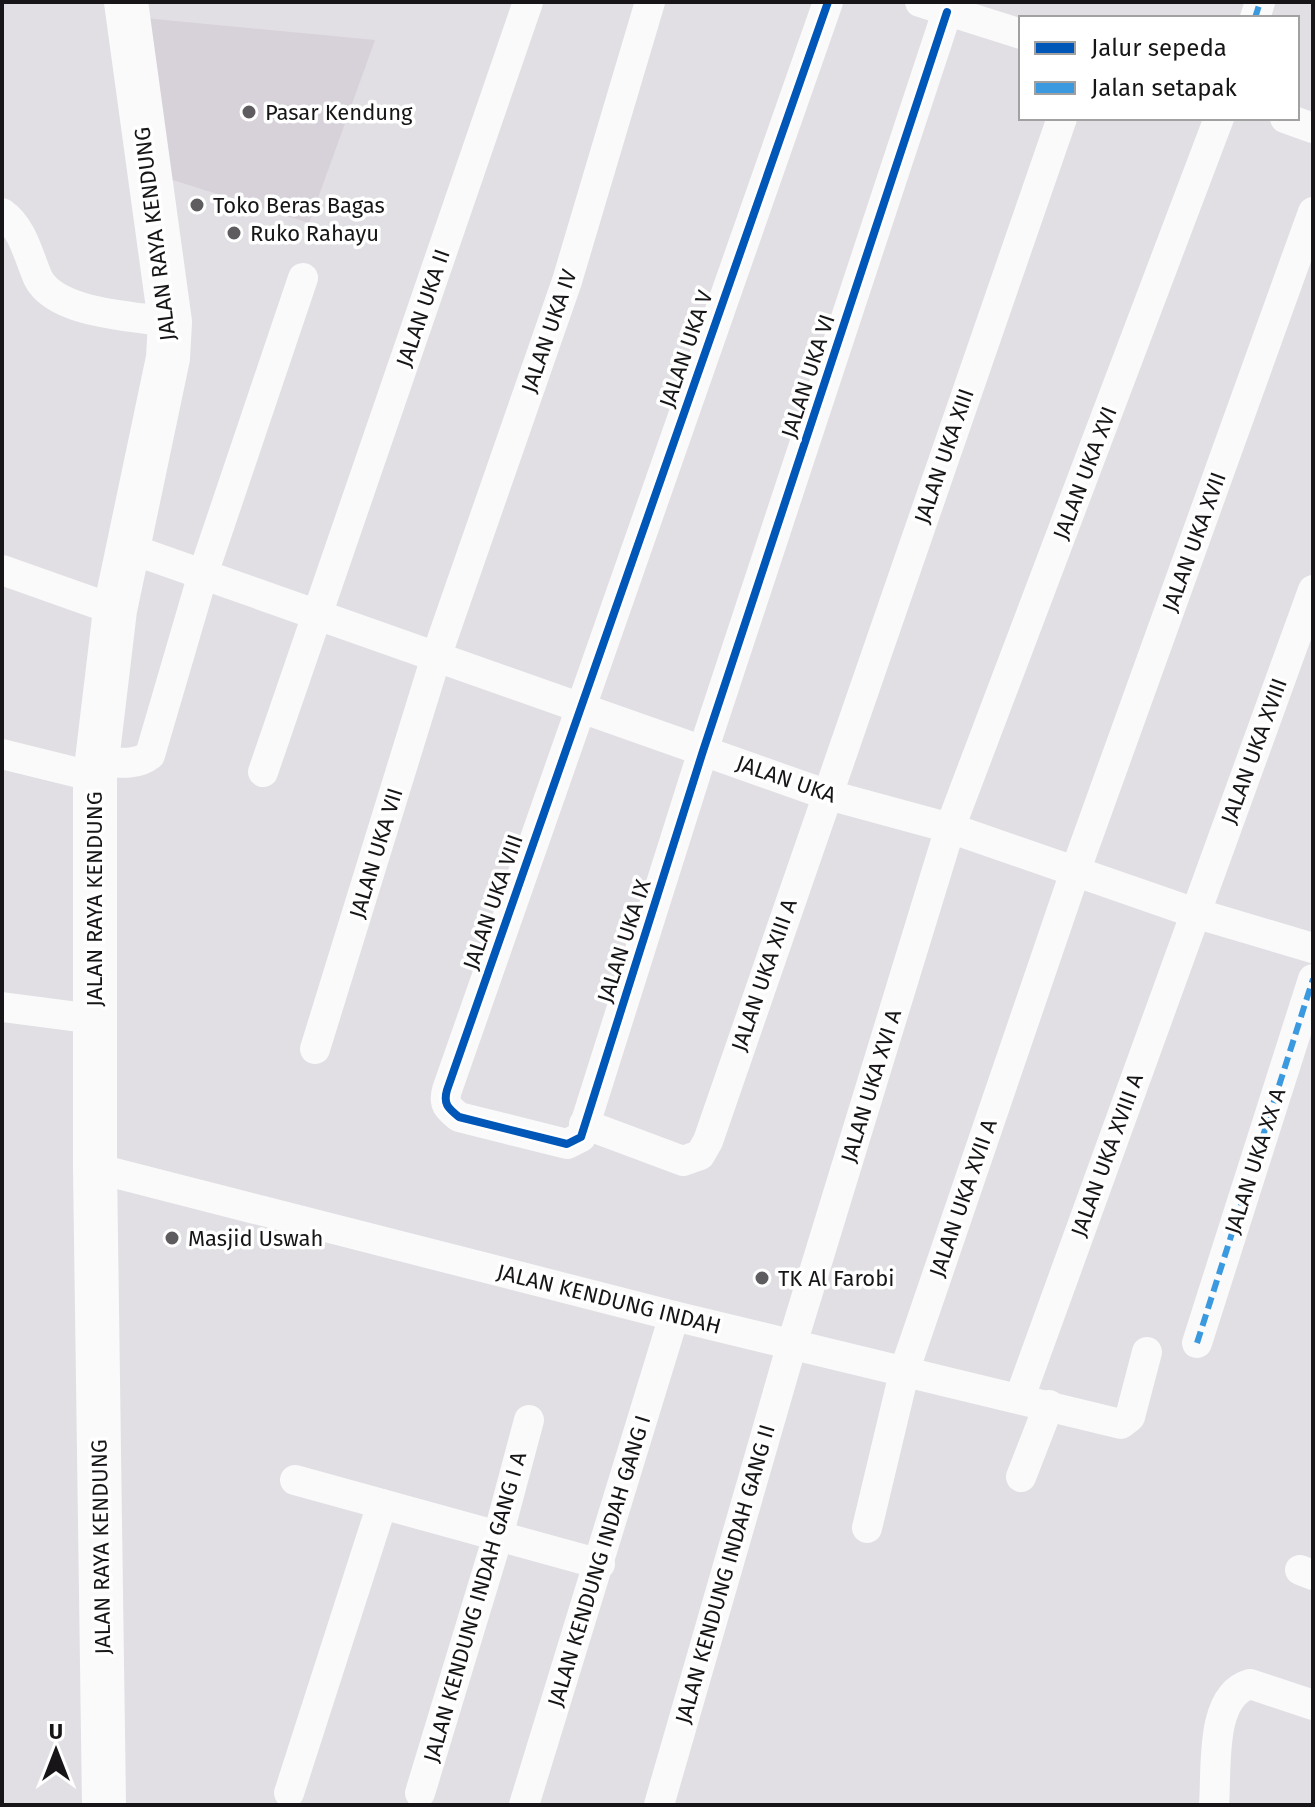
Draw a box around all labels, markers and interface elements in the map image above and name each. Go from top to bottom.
legend [1019,16,1299,120]
text: Jalur sepeda [1091,34,1227,62]
text: Jalan setapak [1091,74,1237,102]
place label: Pasar Kendung [265,99,413,126]
marker: Pasar Kendung [240,103,258,121]
street label: JALAN RAYA KENDUNG [128,125,182,343]
place label: Toko Beras Bagas [213,192,385,219]
marker: Toko Beras Bagas [188,196,206,214]
place label: Ruko Rahayu [250,220,379,247]
marker: Ruko Rahayu [225,224,243,242]
street label: JALAN UKA II [390,246,456,370]
street label: JALAN UKA IV [515,265,583,396]
street label: JALAN UKA V [653,286,719,411]
street label: JALAN UKA VI [775,311,841,441]
street label: JALAN UKA XIII [908,385,980,527]
street label: JALAN UKA XVI [1047,403,1123,543]
street label: JALAN UKA XVII [1156,468,1232,616]
street label: JALAN UKA XVIII [1215,674,1293,828]
street label: JALAN UKA [732,749,840,809]
street label: JALAN UKA VII [343,785,409,921]
street label: JALAN RAYA KENDUNG [81,791,108,1007]
street label: JALAN UKA VIII [457,831,529,973]
street label: JALAN UKA IX [591,876,657,1006]
street label: JALAN UKA XIII A [725,895,803,1055]
street label: JALAN UKA XVI A [835,1006,907,1166]
street label: JALAN UKA XVIII A [1065,1069,1149,1240]
street label: JALAN UKA XX A [1219,1084,1291,1237]
street label: JALAN UKA XVII A [923,1115,1003,1281]
place label: Masjid Uswah [188,1225,323,1252]
marker: Masjid Uswah [163,1229,181,1247]
street label: JALAN KENDUNG INDAH [494,1258,724,1340]
place label: TK Al Farobi [778,1265,894,1292]
marker: TK Al Farobi [753,1269,771,1287]
street label: JALAN KENDUNG INDAH GANG I [542,1412,656,1710]
street label: JALAN KENDUNG INDAH GANG II [669,1421,781,1727]
street label: JALAN RAYA KENDUNG [86,1439,116,1655]
street label: JALAN KENDUNG INDAH GANG I A [418,1448,532,1765]
north arrow [16,1711,96,1791]
text: U [49,1718,63,1745]

